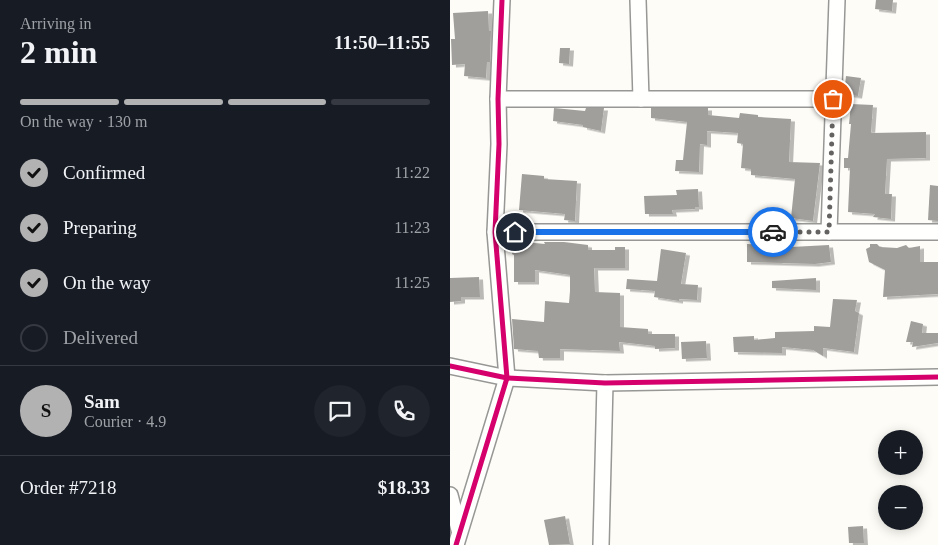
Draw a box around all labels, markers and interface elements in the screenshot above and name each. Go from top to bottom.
text: Arriving in [20,15,92,32]
text: 11:50–11:55 [334,32,430,53]
text: 2 min [20,34,97,70]
pin [812,78,854,120]
icon: bag [819,85,847,113]
text: On the way · 130 m [20,113,148,130]
icon: check [20,159,48,187]
text: Confirmed [63,162,145,183]
text: 11:22 [394,164,430,181]
courier [748,207,798,257]
pin [494,211,536,253]
icon: check [20,214,48,242]
text: Preparing [63,217,137,238]
icon: home [501,218,529,246]
icon: car [759,218,787,246]
text: 11:23 [394,219,430,236]
icon: check [20,269,48,297]
text: On the way [63,272,151,293]
text: 11:25 [394,274,430,291]
text: Delivered [63,327,138,348]
button: chat [314,385,366,437]
button: phone [378,385,430,437]
text: Sam [84,391,120,412]
text: S [41,400,51,421]
text: Courier · 4.9 [84,413,166,430]
map controls [878,430,923,530]
button: + [878,430,923,475]
text: Order #7218 [20,477,117,498]
text: $18.33 [378,477,430,498]
button: − [878,485,923,530]

